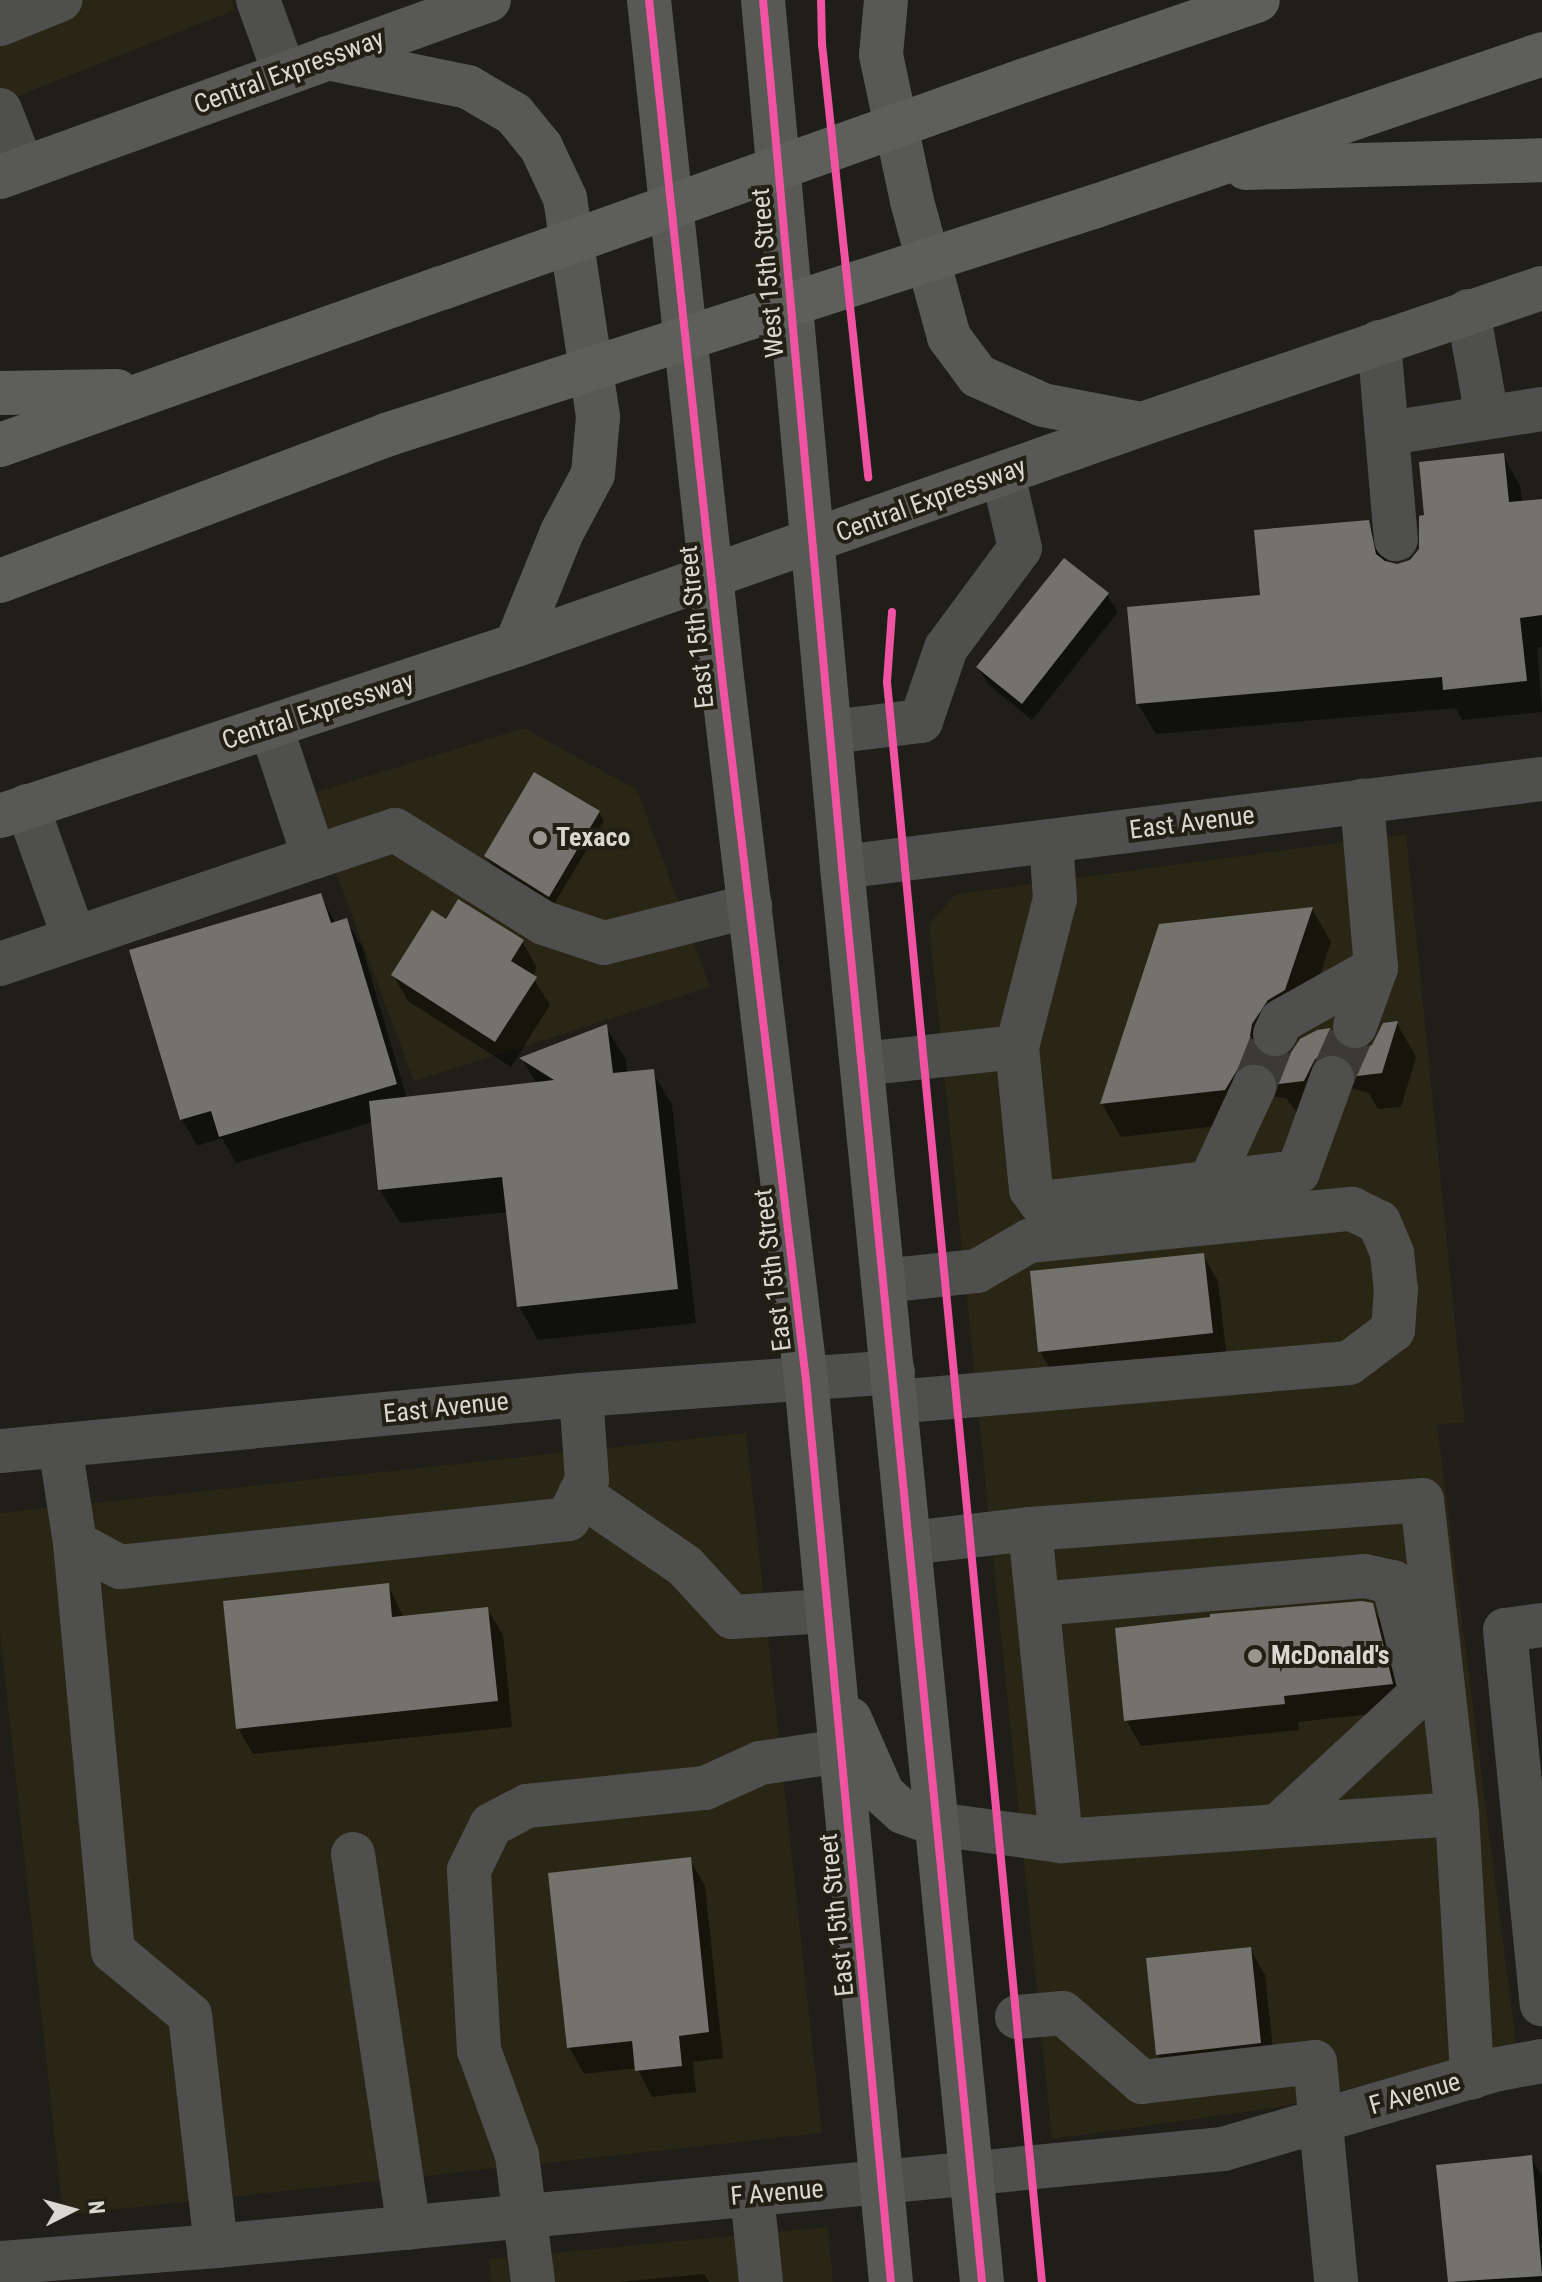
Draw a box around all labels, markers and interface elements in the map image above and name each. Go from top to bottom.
street label: Central Expressway [190,23,388,121]
street label: West 15th Street [745,187,791,359]
street label: Central Expressway [832,451,1030,549]
street label: East 15th Street [673,544,721,710]
street label: Central Expressway [218,665,418,757]
street label: East Avenue [1128,800,1256,846]
place label: Texaco [556,822,630,854]
marker: Texaco [531,829,549,847]
street label: East 15th Street [748,1187,798,1353]
street label: East Avenue [382,1386,510,1430]
place label: McDonald's [1271,1640,1390,1672]
marker: McDonald's [1246,1647,1264,1665]
street label: East 15th Street [813,1832,861,1998]
street label: F Avenue [1366,2066,1464,2122]
north arrow [32,2170,112,2250]
street label: F Avenue [729,2173,825,2213]
text: N [83,2199,110,2215]

